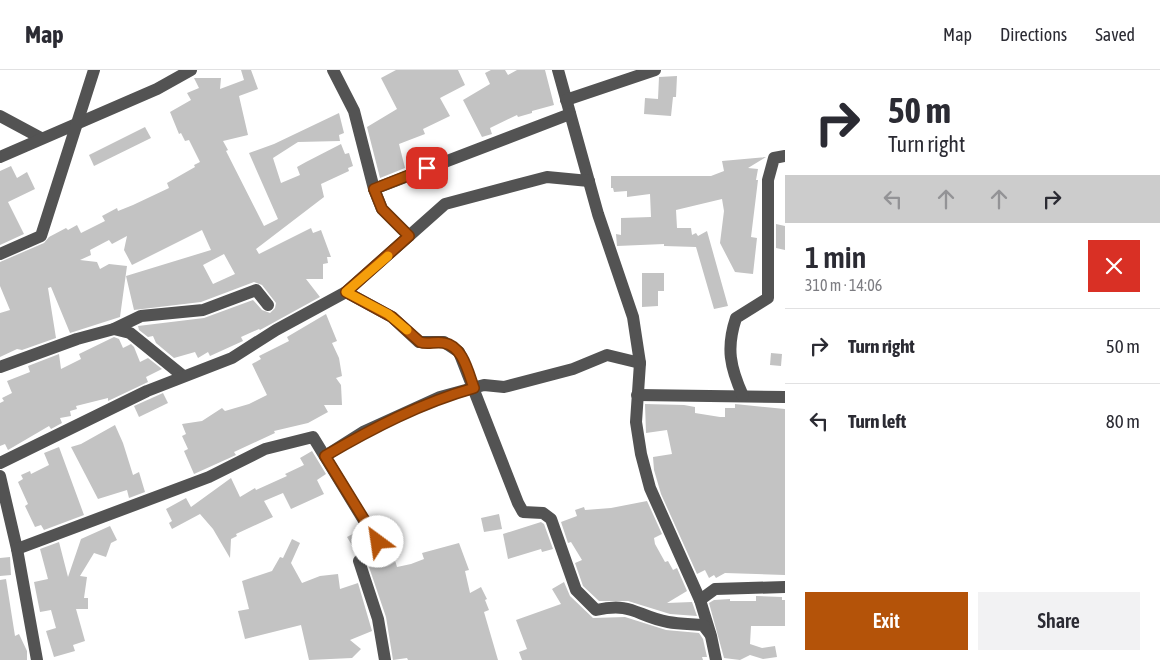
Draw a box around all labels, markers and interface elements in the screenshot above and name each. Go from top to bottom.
text: Map [25,21,64,48]
text: Map [943,24,972,45]
text: Directions [1000,24,1067,45]
text: Saved [1095,24,1135,45]
icon: right [805,90,870,155]
text: 50 m [888,90,951,130]
text: Turn right [888,131,965,157]
pin [406,147,448,189]
icon: arrive [413,154,441,182]
icon: left [879,185,907,213]
icon: ahead [932,185,960,213]
icon: ahead [985,185,1013,213]
icon: right [1038,185,1066,213]
text: 1 min [805,240,866,274]
button: close [1088,240,1140,292]
text: 310 m · 14:06 [805,276,882,294]
icon: right [805,332,833,360]
text: Turn right [848,335,915,357]
text: 50 m [1106,335,1140,357]
icon: left [805,407,833,435]
text: Turn left [848,410,906,432]
text: 80 m [1106,410,1140,432]
position arrow [351,515,403,567]
button: Exit [805,592,968,650]
button: Share [978,592,1140,650]

